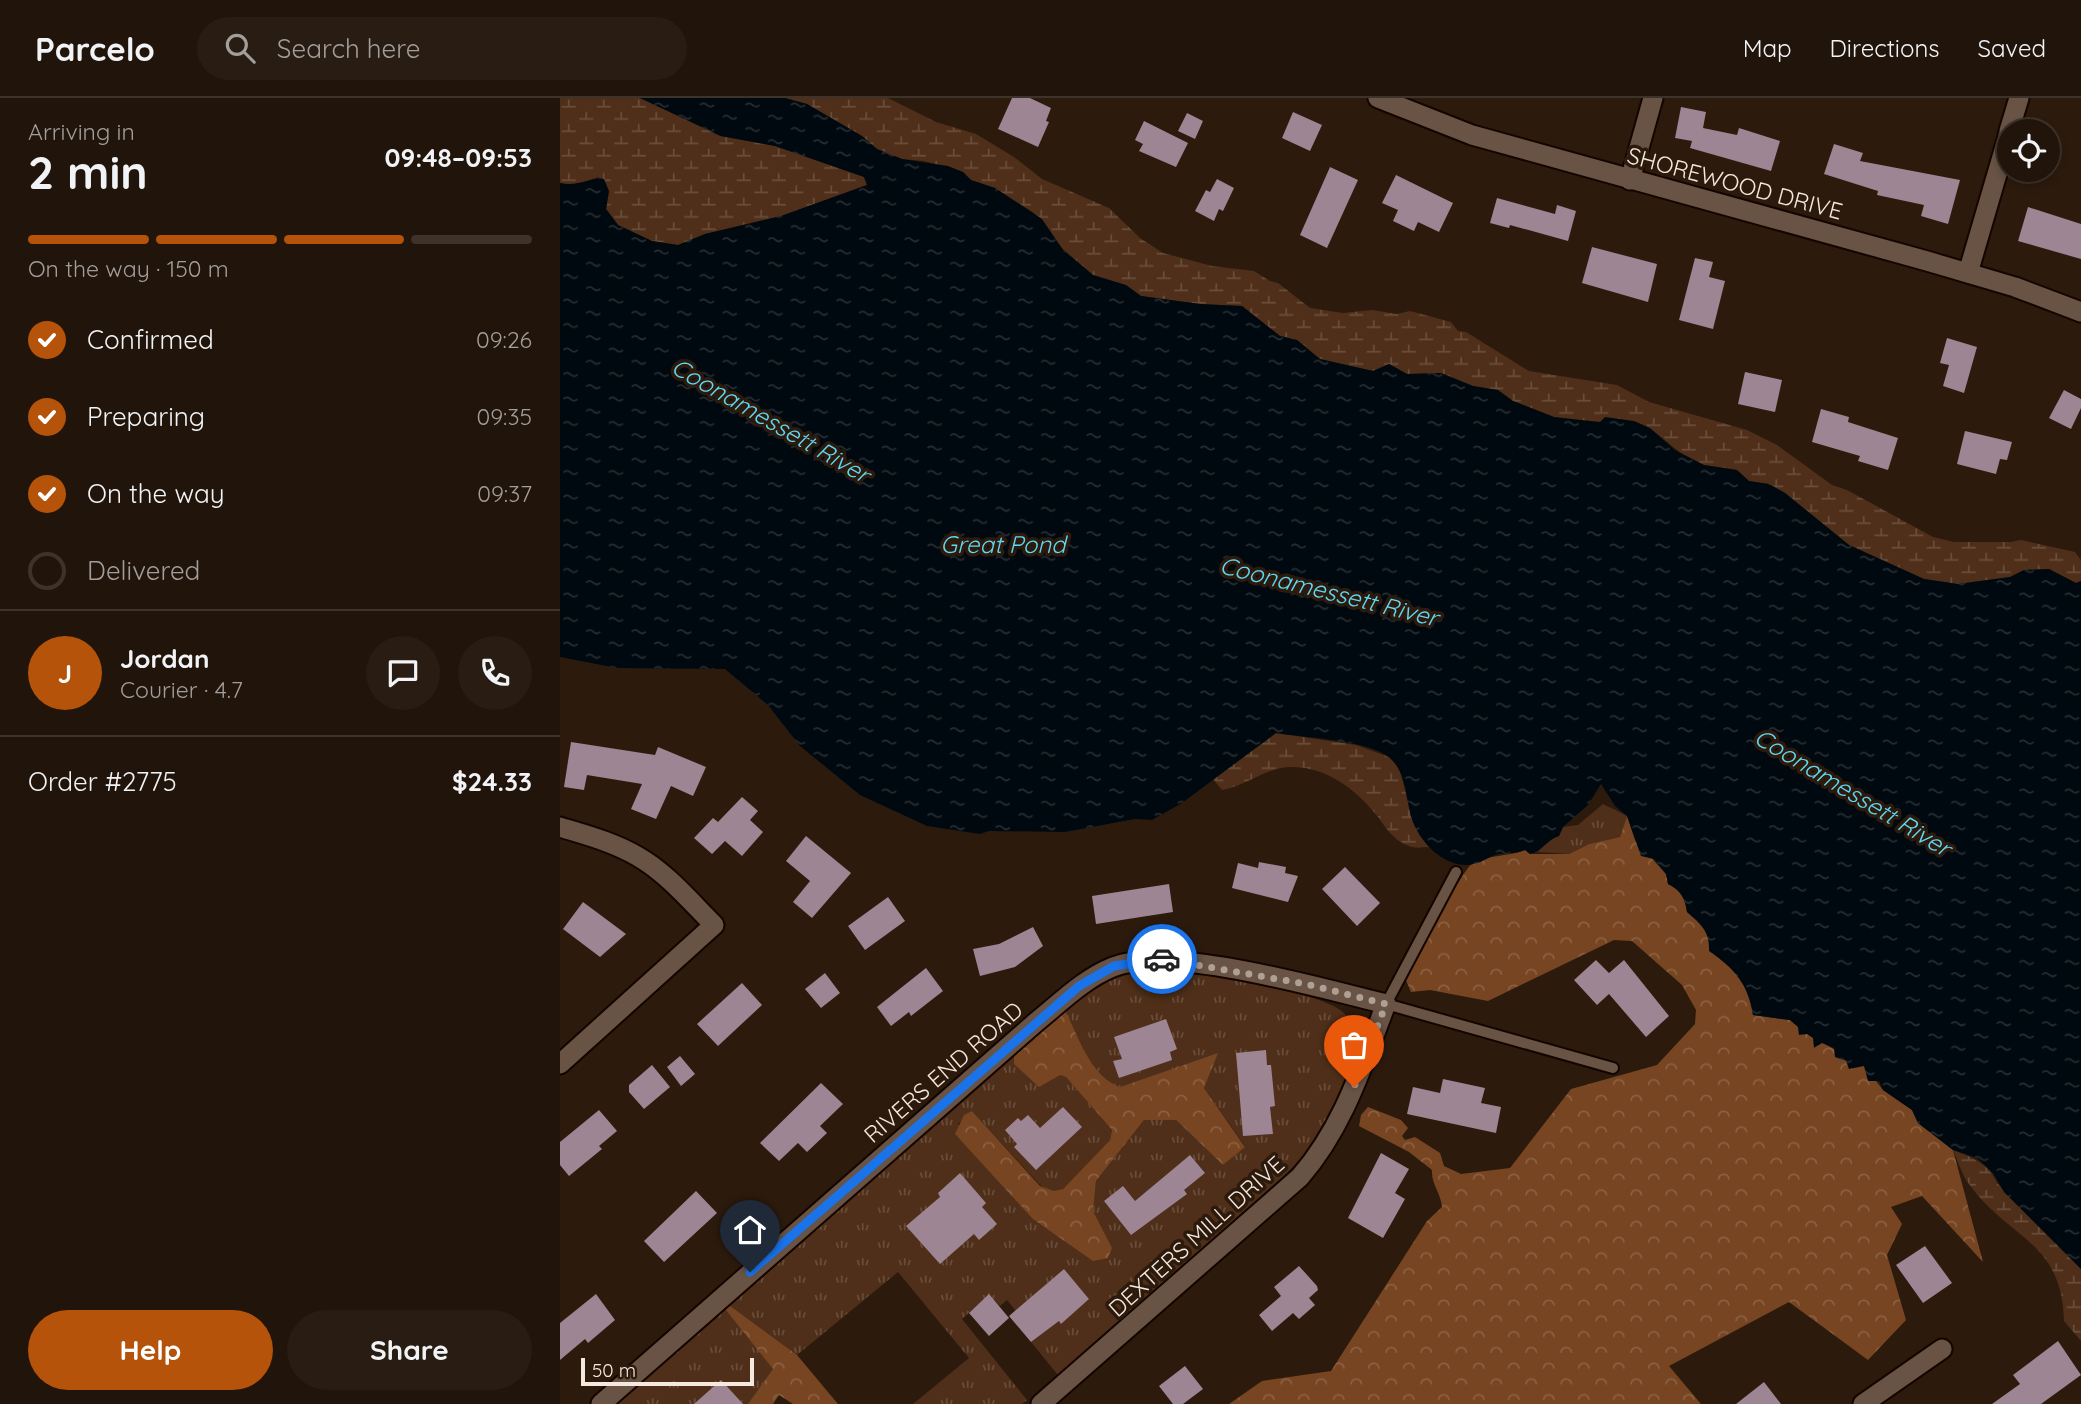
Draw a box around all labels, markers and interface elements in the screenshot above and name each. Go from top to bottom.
search box [197,17,687,80]
text: Parcelo [35,28,155,69]
icon: search [221,29,259,67]
text: Search here [277,32,420,65]
text: Map [1743,33,1792,63]
text: Directions [1830,33,1940,63]
text: Saved [1978,33,2046,63]
text: Arriving in [28,117,135,146]
map controls [1997,119,2060,182]
button: locate [1997,119,2060,182]
street label: SHOREWOOD DRIVE [1624,140,1846,226]
text: 09:48–09:53 [384,141,532,174]
text: 2 min [28,143,148,201]
text: On the way · 150 m [28,254,229,283]
icon: check [28,321,66,359]
text: Confirmed [87,323,214,356]
text: 09:26 [476,325,532,354]
water label: Coonamessett River [666,351,878,490]
icon: check [28,398,66,436]
text: Preparing [87,400,205,433]
text: 09:35 [477,402,532,431]
icon: check [28,475,66,513]
text: On the way [87,477,225,510]
text: 09:37 [477,479,532,508]
water label: Great Pond [940,529,1069,559]
water label: Coonamessett River [1217,549,1444,633]
text: Delivered [87,554,200,587]
button: chat [366,636,440,710]
button: phone [458,636,532,710]
text: Jordan [120,642,209,675]
text: J [58,657,72,690]
text: Courier · 4.7 [120,675,243,704]
water label: Coonamessett River [1749,721,1959,864]
text: Order #2775 [28,765,177,798]
text: $24.33 [452,765,532,798]
courier [1127,924,1197,994]
icon: car [1143,940,1181,978]
street label: RIVERS END ROAD [858,995,1028,1149]
pin [1324,1015,1384,1087]
icon: bag [1335,1026,1373,1064]
street label: DEXTERS MILL DRIVE [1102,1149,1290,1323]
pin [720,1200,780,1272]
icon: home [731,1211,769,1249]
button: Help [28,1310,273,1390]
button: Share [287,1310,532,1390]
scale bar [581,1355,754,1387]
text: 50 m [592,1358,636,1382]

